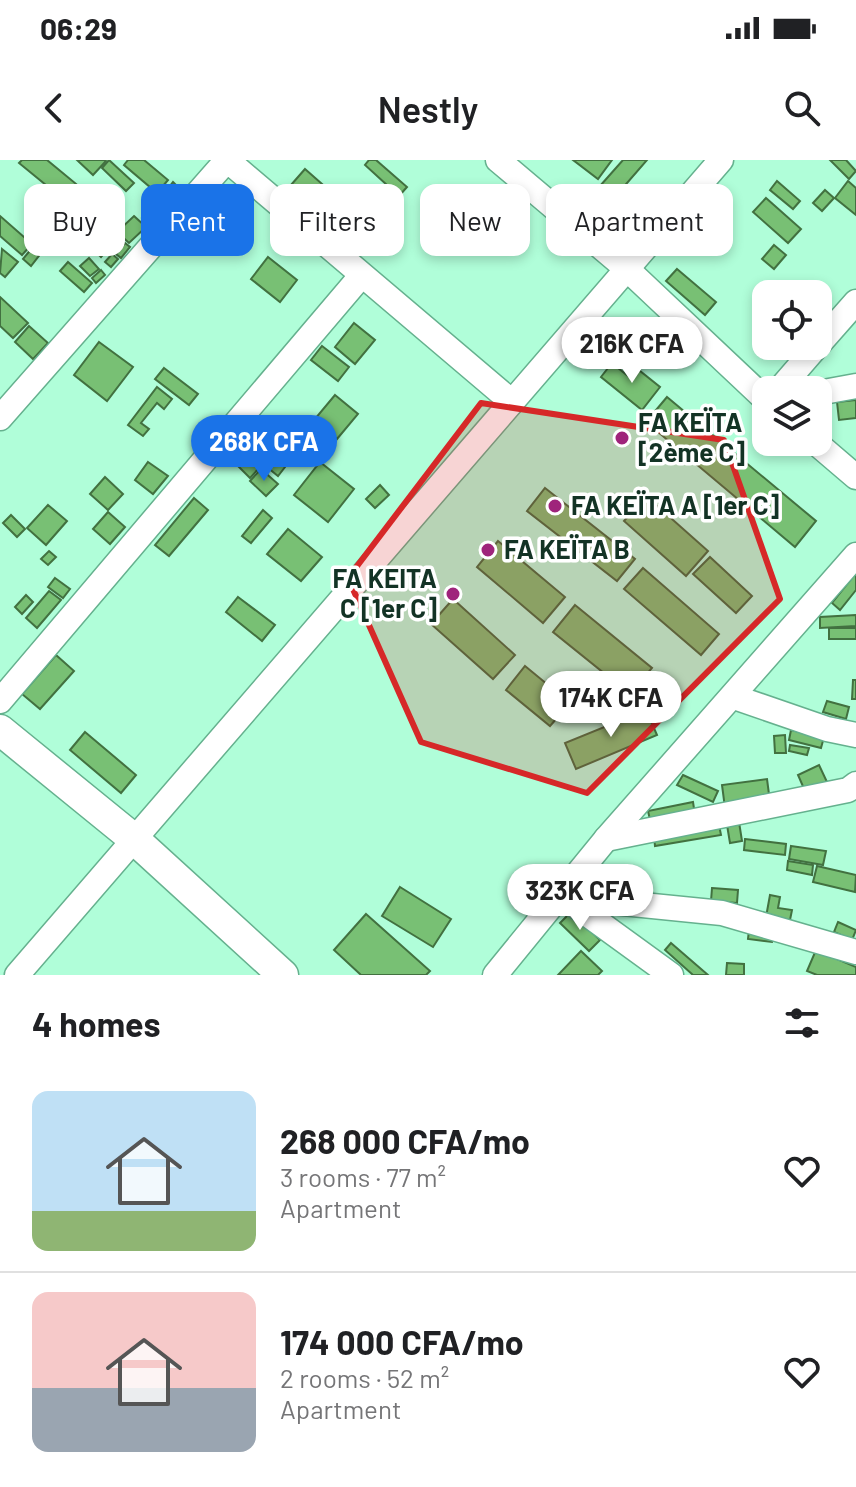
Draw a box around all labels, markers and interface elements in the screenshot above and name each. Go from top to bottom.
text: 06:29 [40,10,117,46]
icon: back [32,86,76,130]
icon: search [780,86,824,130]
text: Nestly [378,87,478,130]
chip: Buy [24,184,125,256]
chip: Rent [141,184,254,256]
chip: Filters [270,184,404,256]
chip: New [420,184,530,256]
chip: Apartment [546,184,733,256]
map controls [752,280,832,456]
button: locate [752,280,832,360]
pin: 216K CFA [549,317,715,385]
text: 216K CFA [580,327,684,358]
button: layers [752,376,832,456]
place label: FA KEÏTA [2ème C] [638,406,745,467]
pin: 268K CFA [181,415,347,483]
text: 268K CFA [209,425,319,456]
marker: FA KEÏTA [2ème C] [613,429,631,447]
place label: FA KEÏTA A [1er C] [571,489,779,520]
marker: FA KEÏTA A [1er C] [546,497,564,515]
place label: FA KEÏTA B [504,533,630,564]
marker: FA KEÏTA B [479,541,497,559]
place label: FA KEITA C [1er C] [333,562,437,623]
marker: FA KEITA C [1er C] [444,585,462,603]
pin: 174K CFA [528,671,694,739]
text: 174K CFA [558,681,664,712]
pin: 323K CFA [497,864,663,932]
text: 323K CFA [525,874,635,905]
icon: filters [780,1001,824,1045]
text: 4 homes [32,1003,161,1044]
text: 268 000 CFA/mo [280,1120,530,1161]
icon: home [96,1123,192,1219]
icon: heart [780,1149,824,1193]
text: 3 rooms · 77 m² [280,1161,446,1192]
text: Apartment [280,1192,401,1223]
text: 174 000 CFA/mo [280,1321,524,1362]
icon: home [96,1324,192,1420]
icon: heart [780,1350,824,1394]
text: 2 rooms · 52 m² [280,1362,449,1393]
text: Apartment [280,1393,401,1424]

